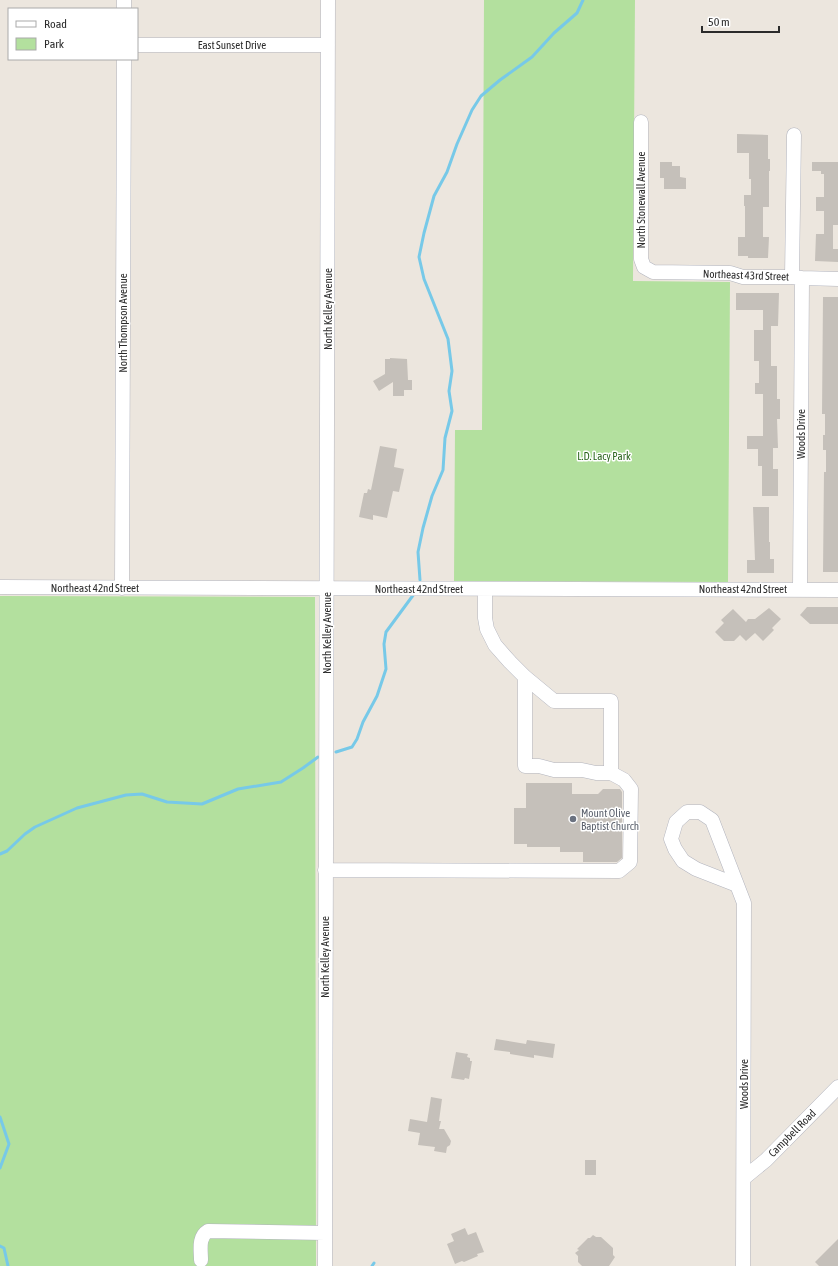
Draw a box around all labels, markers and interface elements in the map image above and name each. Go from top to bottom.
legend [8,8,138,60]
scale bar [702,8,779,34]
text: 50 m [708,15,730,29]
text: Road [44,17,67,31]
text: Park [44,37,65,51]
street label: East Sunset Drive [198,39,266,51]
street label: North Stonewall Avenue [635,151,647,249]
street label: Northeast 43rd Street [703,267,789,283]
street label: North Kelley Avenue [322,268,334,350]
street label: North Thompson Avenue [117,273,129,373]
street label: Woods Drive [795,409,807,459]
park label: L.D. Lacy Park [577,450,631,462]
street label: Northeast 42nd Street [51,582,139,594]
street label: Northeast 42nd Street [375,583,463,595]
street label: Northeast 42nd Street [699,583,787,595]
street label: North Kelley Avenue [321,592,333,674]
place label: Mount Olive Baptist Church [581,807,639,832]
marker: Mount Olive Baptist Church [568,814,578,824]
street label: North Kelley Avenue [319,916,331,998]
street label: Woods Drive [738,1059,750,1109]
street label: Campbell Road [766,1107,818,1159]

